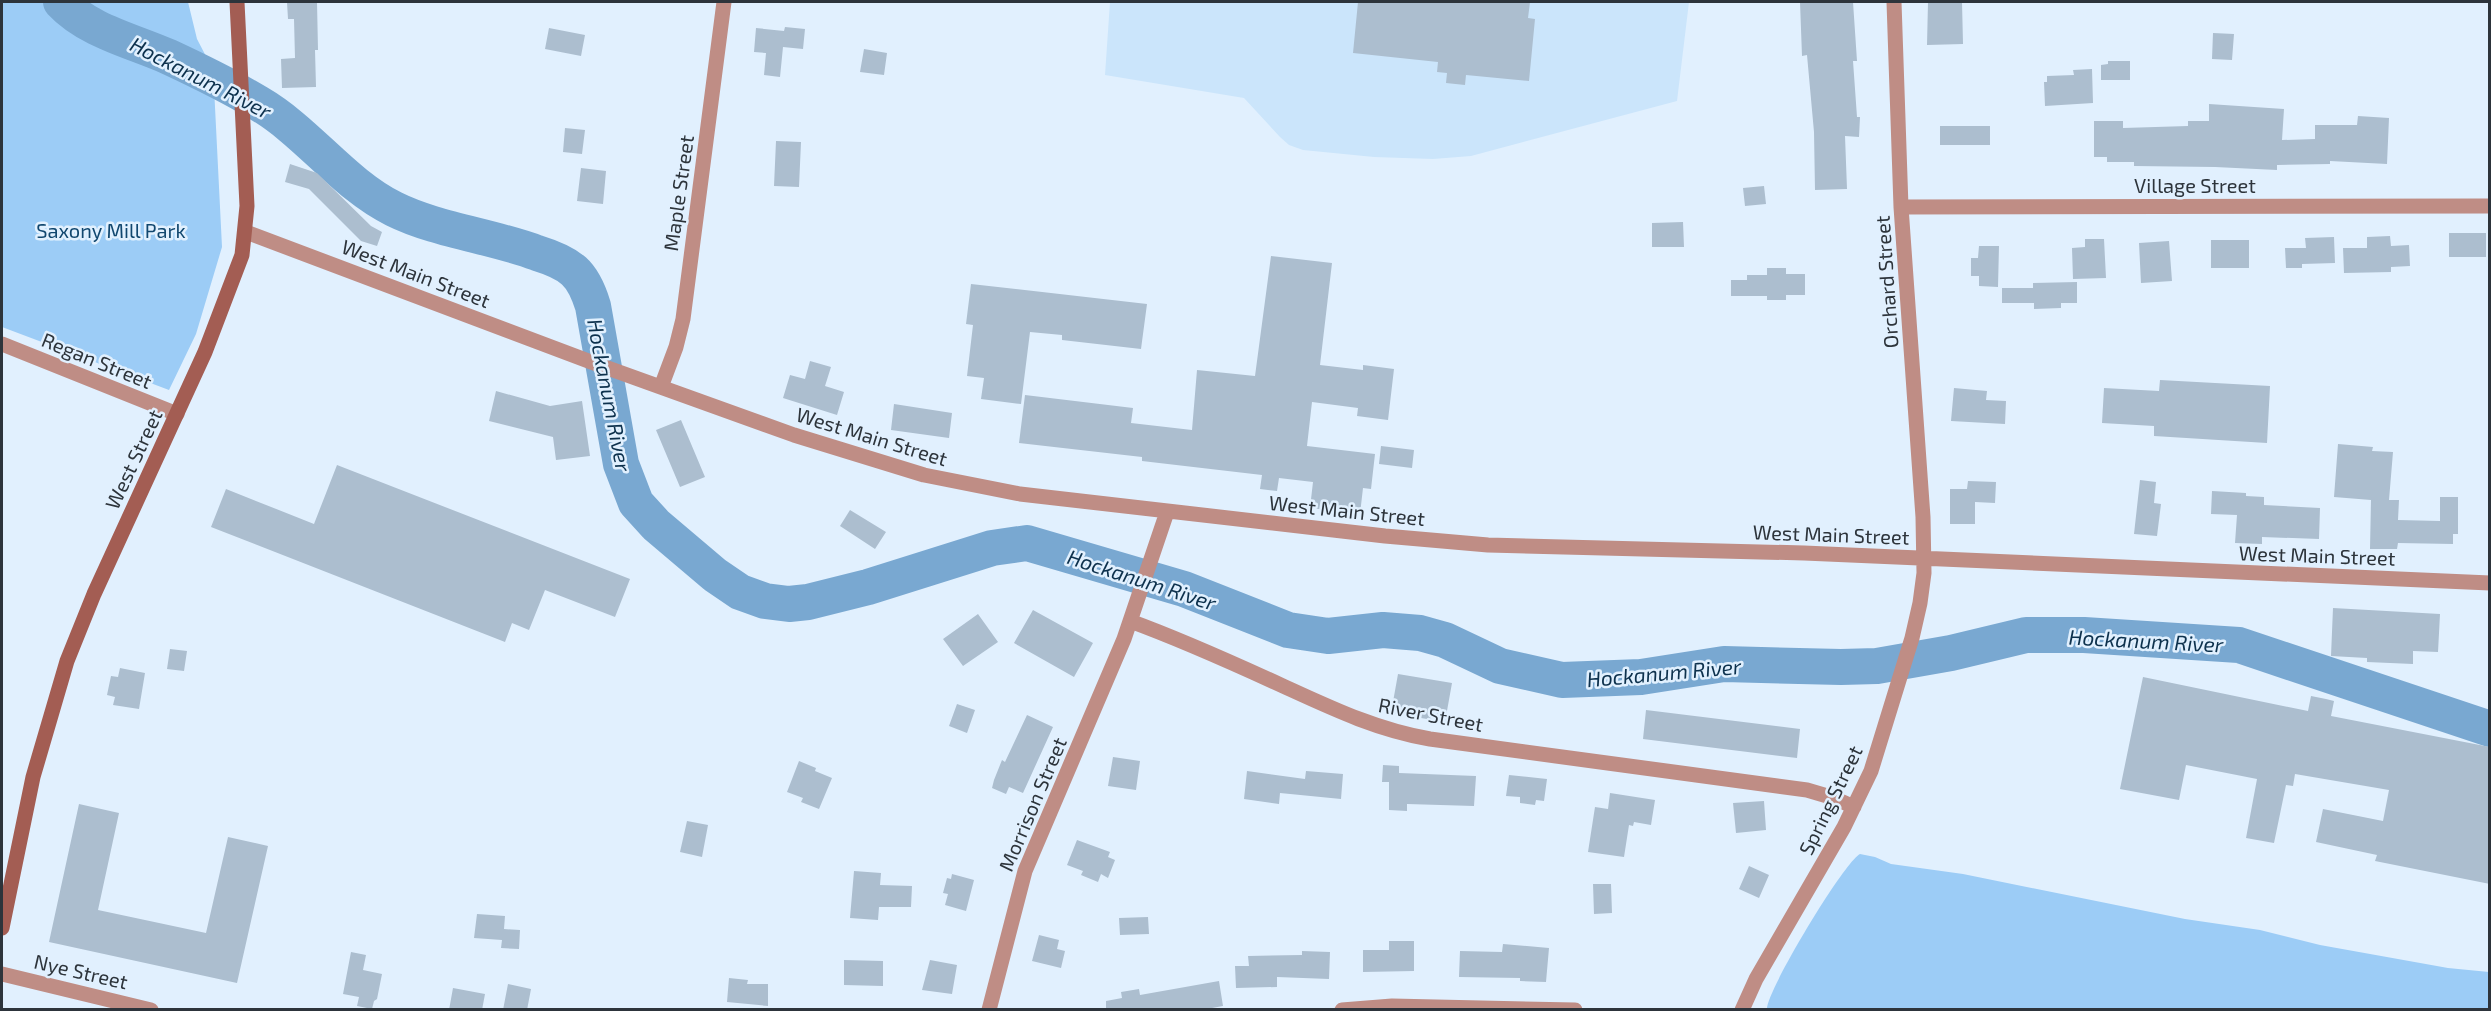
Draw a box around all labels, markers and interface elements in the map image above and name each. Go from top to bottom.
water label: Hockanum River [126,31,276,124]
street label: Maple Street [658,133,698,253]
street label: Village Street [2134,173,2256,197]
street label: Orchard Street [1869,215,1903,349]
park label: Saxony Mill Park [36,218,186,242]
street label: West Main Street [339,234,494,312]
water label: Hockanum River [583,317,637,474]
street label: Regan Street [38,327,156,393]
street label: West Main Street [794,402,951,470]
street label: West Street [99,405,167,513]
street label: West Main Street [1268,490,1427,530]
street label: West Main Street [1752,519,1910,549]
street label: West Main Street [2238,540,2396,570]
water label: Hockanum River [1065,543,1220,615]
water label: Hockanum River [2068,623,2225,657]
water label: Hockanum River [1586,653,1743,691]
street label: River Street [1377,692,1486,736]
street label: Morrison Street [993,733,1071,875]
street label: Spring Street [1793,741,1867,859]
street label: Nye Street [32,949,131,994]

